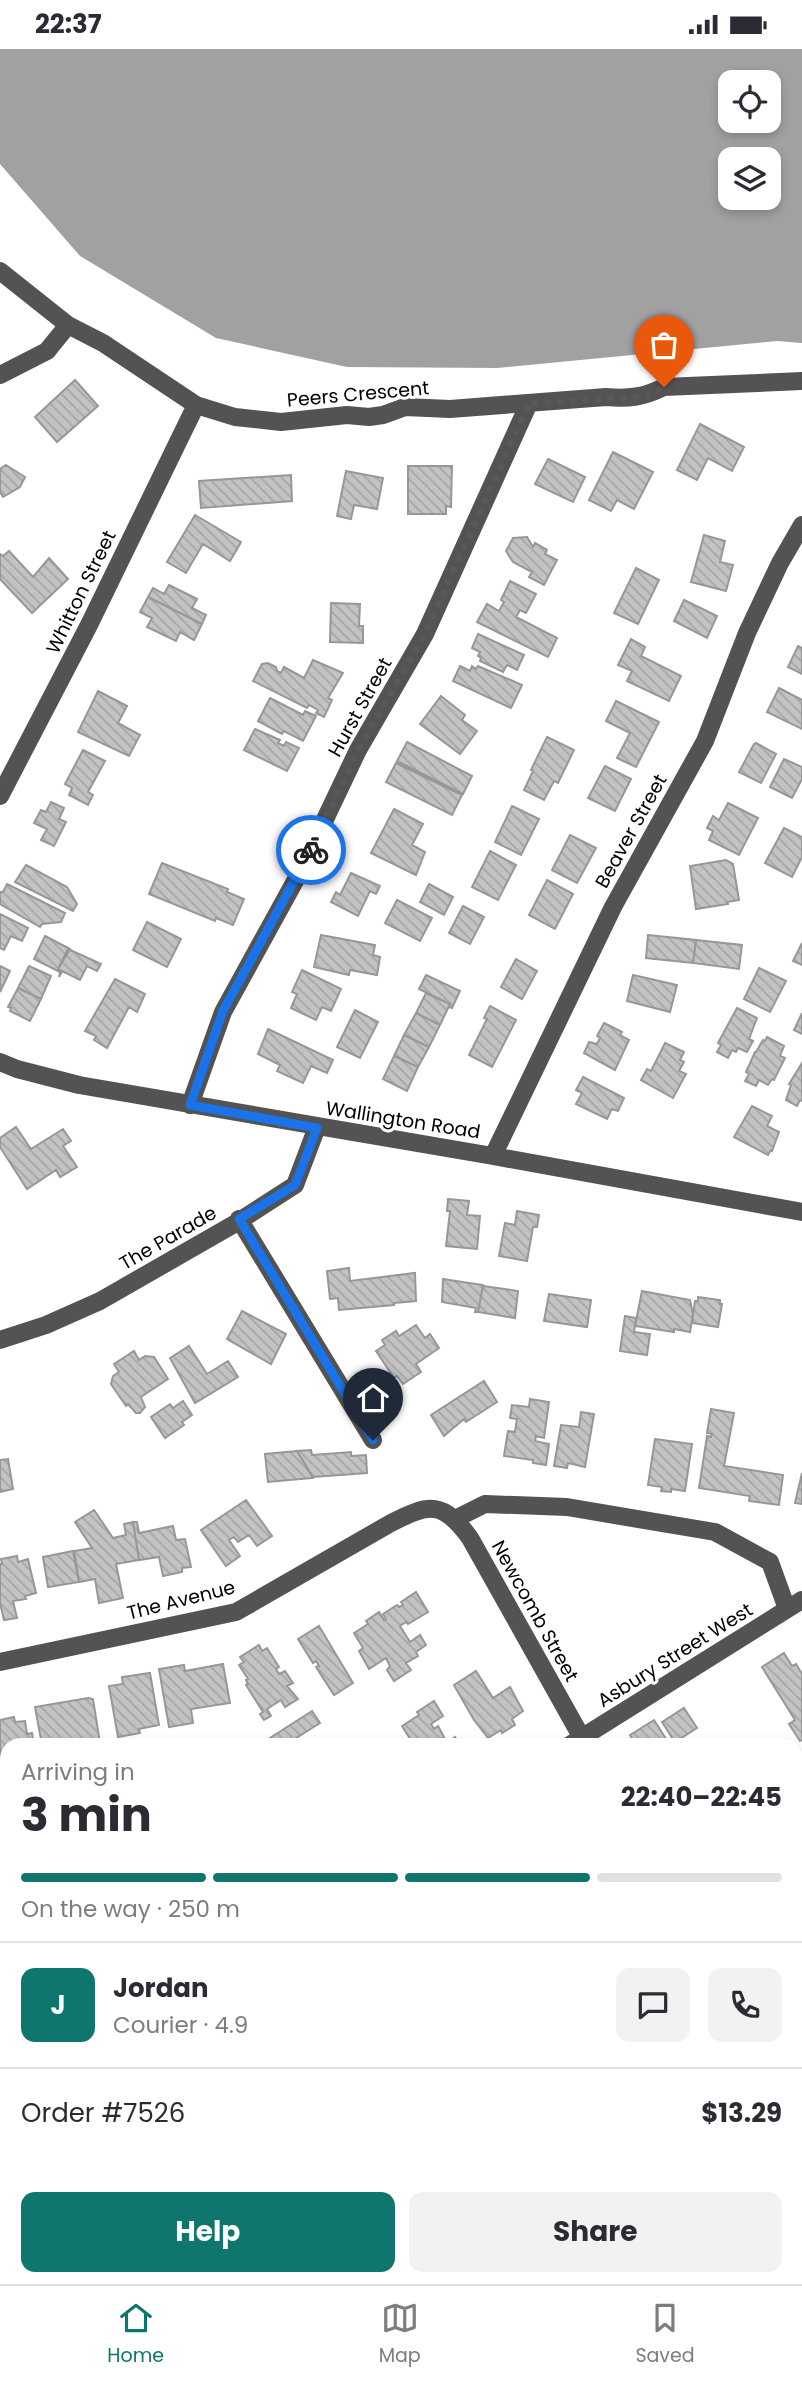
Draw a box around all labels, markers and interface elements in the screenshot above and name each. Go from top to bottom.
text: 22:37 [35,6,102,42]
map controls [718,70,781,210]
button: locate [718,70,781,133]
button: layers [718,147,781,210]
pin [634,315,694,387]
icon: bag [645,326,683,364]
street label: Peers Crescent [286,374,430,414]
street label: Whitton Street [39,526,123,658]
street label: Hurst Street [322,652,398,762]
street label: Beaver Street [589,769,674,893]
courier [276,815,346,885]
icon: bike [292,831,330,869]
street label: Wallington Road [324,1094,482,1146]
street label: The Parade [115,1199,221,1277]
pin [343,1368,403,1440]
icon: home [354,1379,392,1417]
street label: Newcomb Street [485,1536,585,1687]
street label: The Avenue [124,1574,238,1626]
street label: Asbury Street West [592,1596,758,1714]
text: Arriving in [21,1756,135,1788]
text: 22:40–22:45 [621,1779,782,1815]
text: 3 min [21,1783,152,1847]
text: On the way · 250 m [21,1893,240,1925]
button: chat [616,1968,690,2042]
button: phone [708,1968,782,2042]
text: Jordan [113,1970,209,2006]
text: J [50,1987,66,2023]
text: Courier · 4.9 [113,2009,248,2041]
text: Order #7526 [21,2095,185,2131]
text: $13.29 [701,2095,782,2131]
button: Help [21,2192,395,2272]
button: Share [409,2192,782,2272]
tab: Home [107,2299,164,2370]
tab: Map [379,2299,421,2370]
tab: Saved [635,2299,695,2370]

